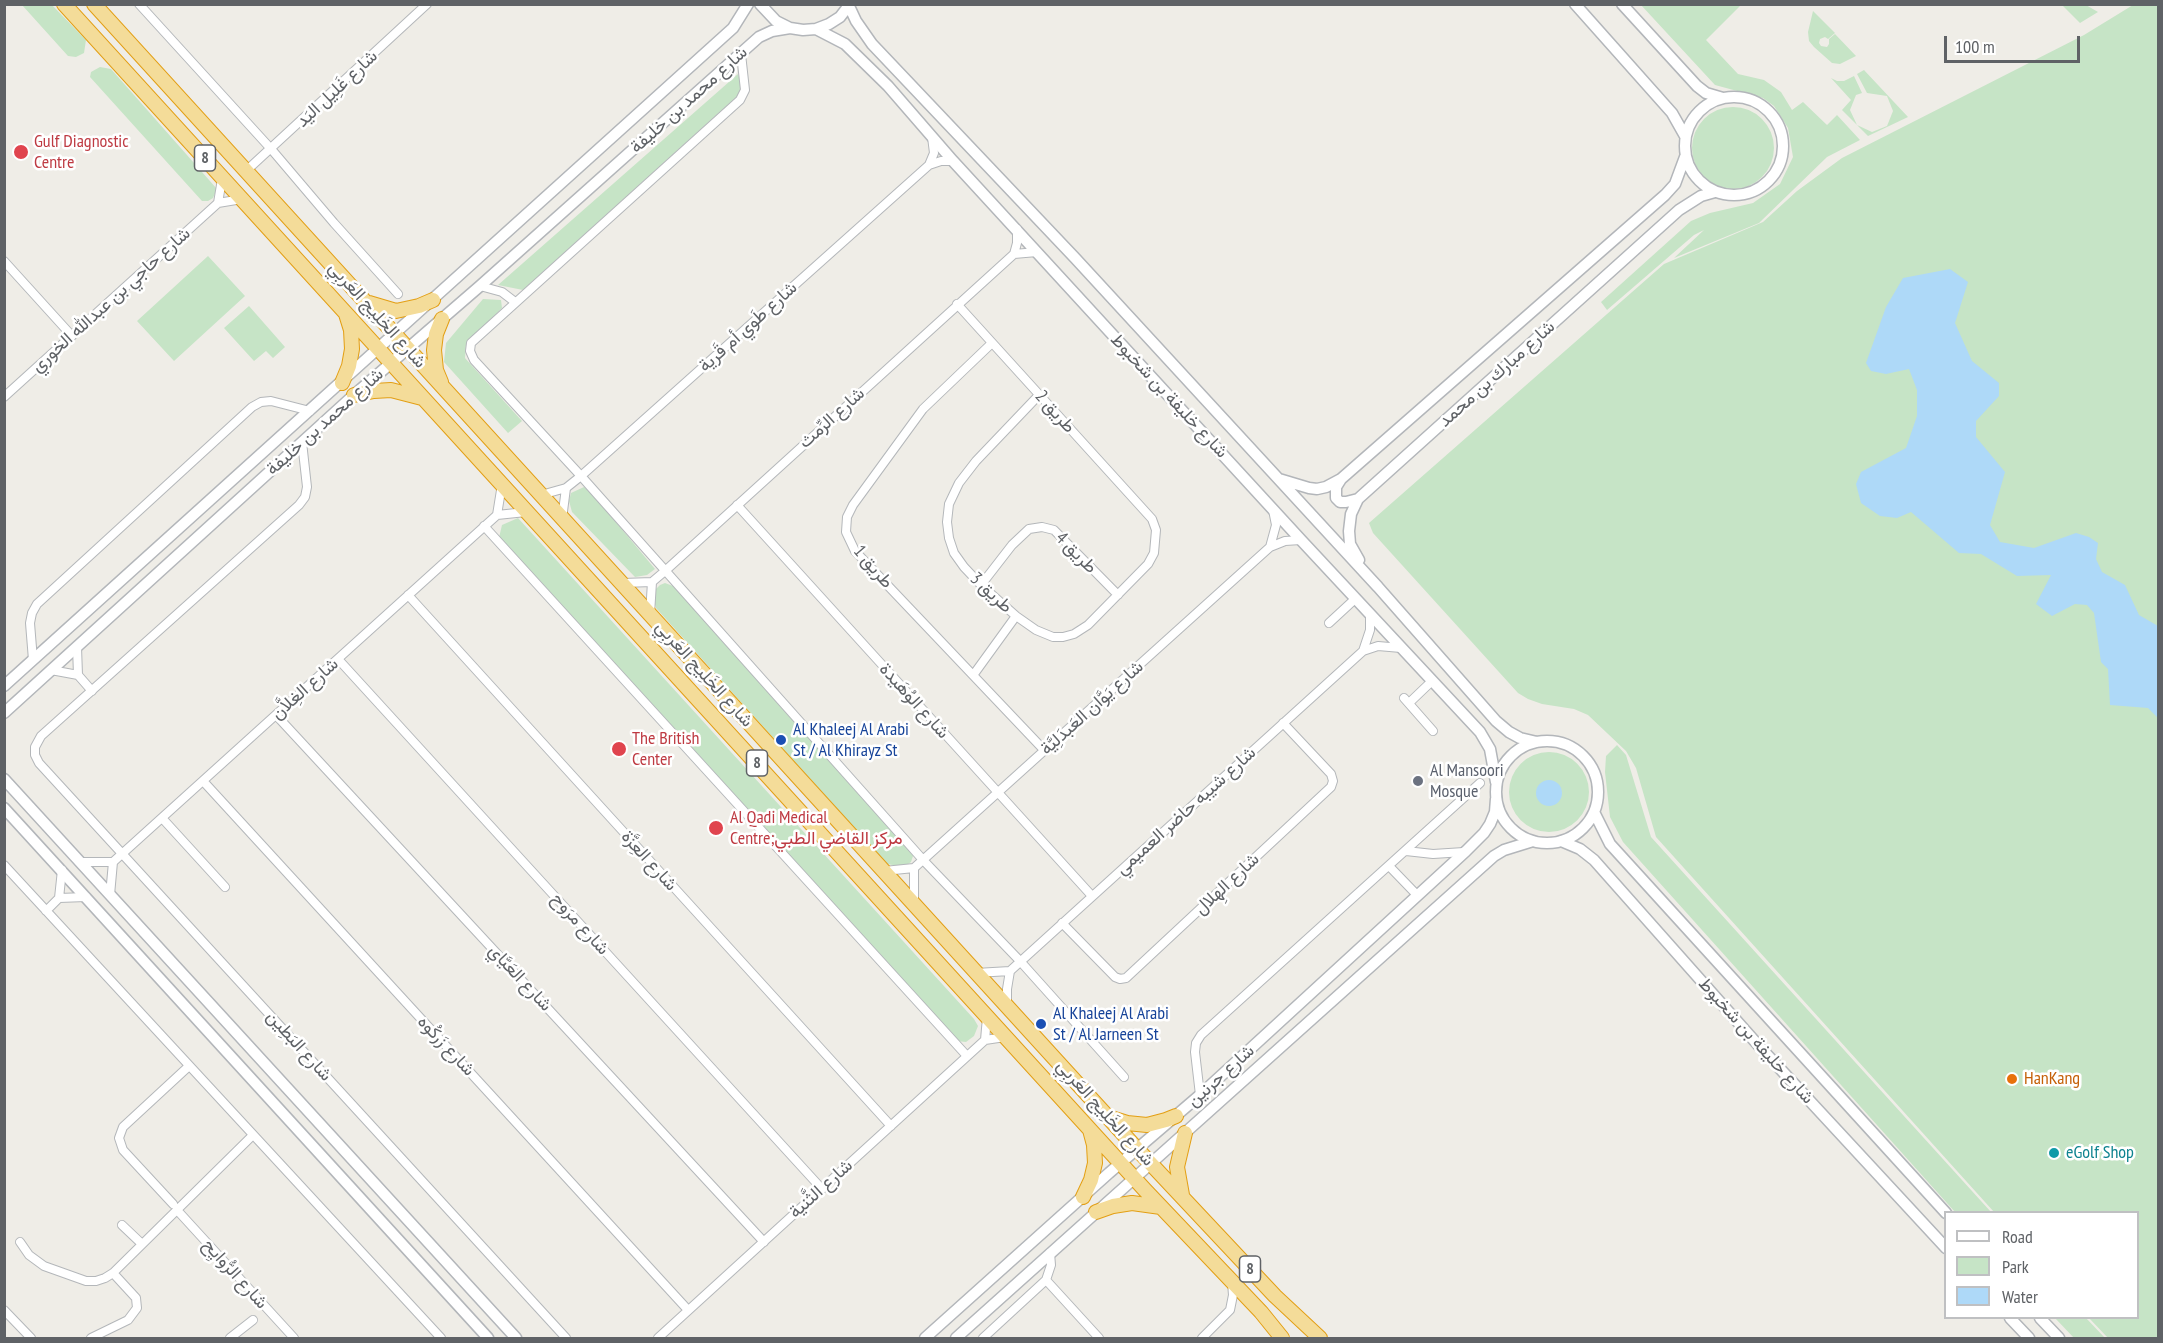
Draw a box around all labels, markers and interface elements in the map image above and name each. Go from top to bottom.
scale bar [1947,24,2084,62]
text: 100 m [1955,35,1995,58]
street label: شارع محمد بن خليفة [626,42,752,158]
street label: شارع غَلِيل اليَد [292,46,382,132]
place label: Gulf Diagnostic Centre [34,131,129,174]
marker: Gulf Diagnostic Centre [12,143,30,161]
road number: 8 [194,145,216,171]
street label: شارع حاجي بن عبدالله الخوري [27,223,195,377]
street label: شارع الخَلِيج العَربِي [324,257,430,373]
street label: شارع طَوي أم قَرية [694,277,802,377]
street label: شارع مبارك بن محمد [1434,316,1560,432]
street label: شارع خليفة بن شخبوط [1106,329,1232,463]
street label: شارع محمد بن خليفة [262,364,388,480]
street label: شارع الرِّمث [795,383,869,453]
street label: طريق 2 [1030,386,1080,438]
street label: طريق 4 [1051,528,1101,578]
street label: طريق 1 [848,541,898,593]
street label: طريق 3 [965,568,1017,618]
street label: شارع الخَلِيج العَربِي [651,616,757,732]
street label: شارع الغِلاَّن [267,653,343,725]
street label: شارع يَوَّان العَبدَلِيَّة [1036,656,1148,760]
street label: شارع الوُهَيدة [874,659,954,743]
place label: Al Khaleej Al Arabi St / Al Khirayz St [793,719,909,762]
place label: The British Center [632,728,699,771]
marker: Al Khaleej Al Arabi St / Al Khirayz St [774,733,788,747]
marker: The British Center [610,740,628,758]
street label: شارع شيبه حاضر العميمي [1111,742,1261,880]
road number: 8 [746,750,768,776]
place label: Al Mansoori Mosque [1430,760,1504,802]
marker: Al Mansoori Mosque [1411,774,1425,788]
place label: Al Qadi Medical Centre;مركز القاضي الطبي [730,807,903,850]
marker: Al Qadi Medical Centre;مركز القاضي الطبي [707,819,725,837]
street label: شارع العِزَّة [616,826,682,896]
street label: شارع الهِلال [1190,849,1264,919]
street label: شارع مرَوح [546,888,614,960]
street label: شارع العَيَّاي [484,940,556,1016]
street label: شارع خليفة بن شخبوط [1694,973,1818,1109]
place label: Al Khaleej Al Arabi St / Al Jarneen St [1053,1003,1169,1046]
street label: شارع البَطِين [262,1006,336,1086]
street label: شارع زَركُوه [413,1011,479,1081]
marker: Al Khaleej Al Arabi St / Al Jarneen St [1034,1017,1048,1031]
street label: شارع جرنين [1183,1040,1259,1112]
street label: شارع الخَلِيج العَربِي [1052,1055,1158,1171]
place label: HanKang [2024,1068,2080,1090]
marker: HanKang [2005,1072,2019,1086]
place label: eGolf Shop [2066,1142,2134,1164]
marker: eGolf Shop [2047,1146,2061,1160]
street label: شارع الثَّنية [785,1155,857,1223]
legend [1944,1211,2139,1319]
text: Road [2002,1225,2033,1248]
street label: شارع الرُّوايِح [198,1234,272,1314]
text: Park [2002,1255,2029,1278]
road number: 8 [1240,1256,1260,1282]
text: Water [2002,1285,2038,1308]

